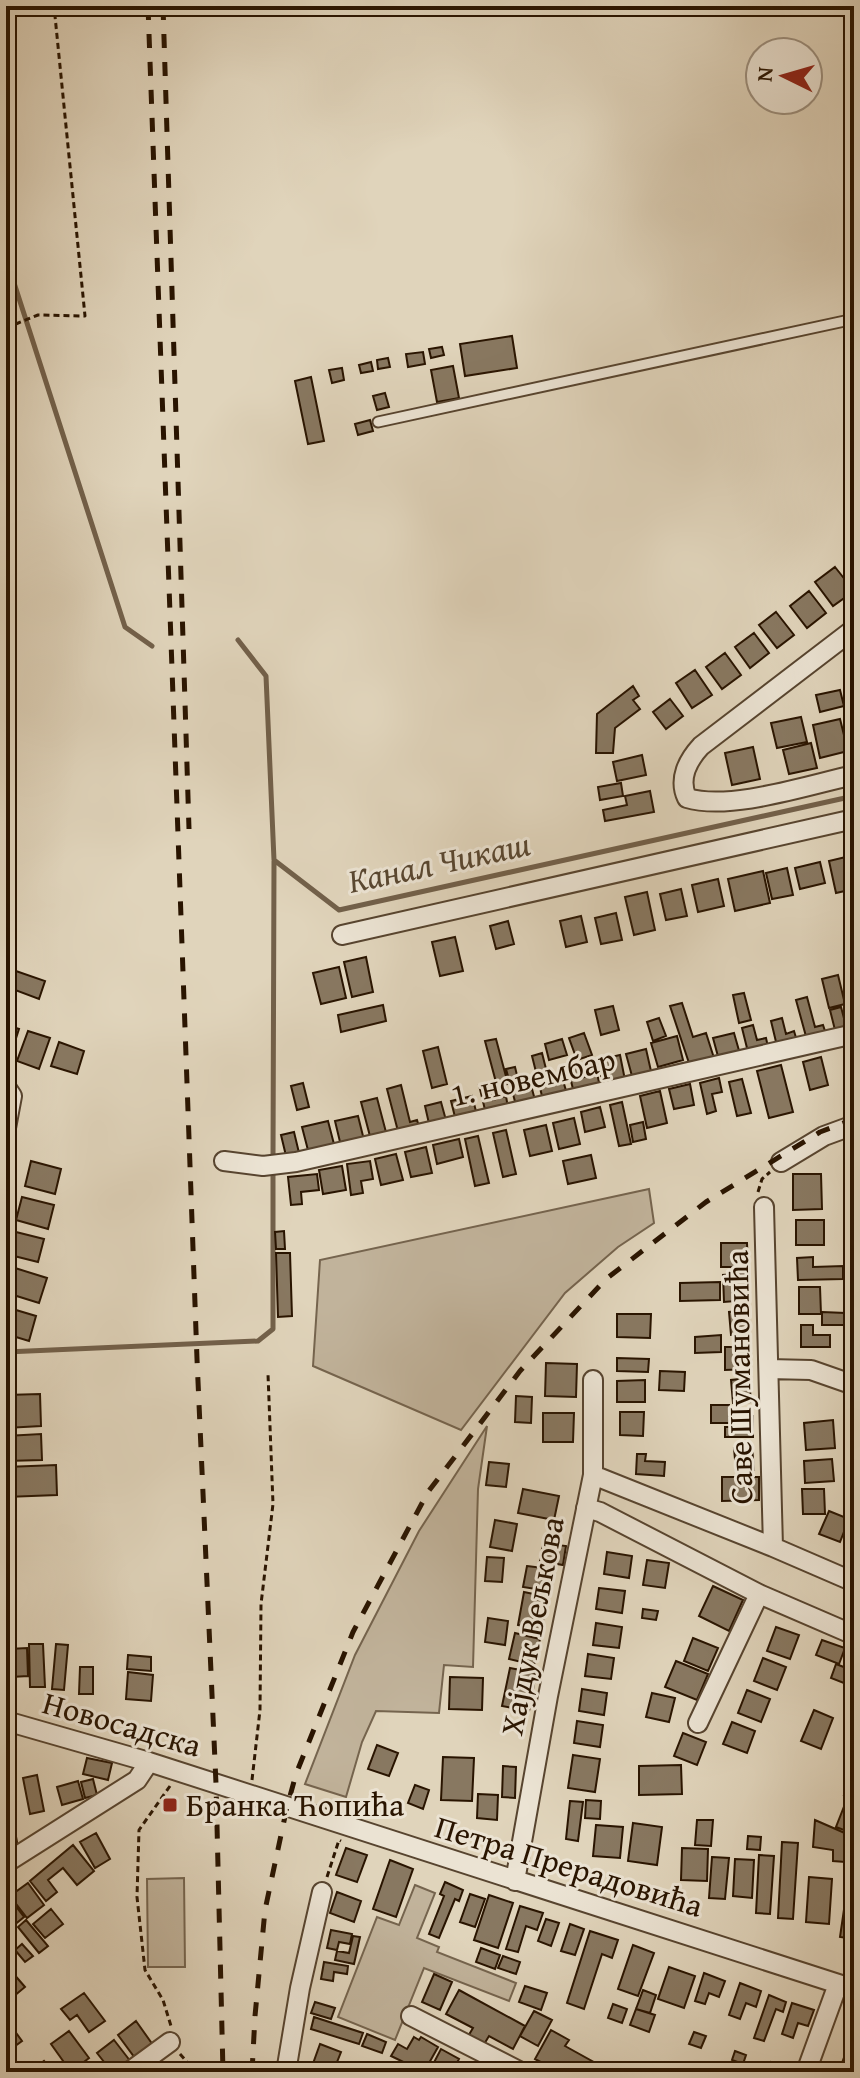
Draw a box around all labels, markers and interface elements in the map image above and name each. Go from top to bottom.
north arrow [744,36,824,116]
text: N [747,65,781,83]
water label: Канал Чикаш [343,818,535,905]
street label: 1. новембар [446,1035,620,1118]
street label: Саве Шумановића [713,1249,764,1504]
street label: Хајдук Вељкова [487,1512,576,1739]
street label: Новосадска [38,1679,207,1769]
place label: Бранка Ћопића [186,1781,405,1828]
marker: Бранка Ћопића [161,1796,179,1814]
street label: Петра Прерадовића [430,1802,709,1929]

